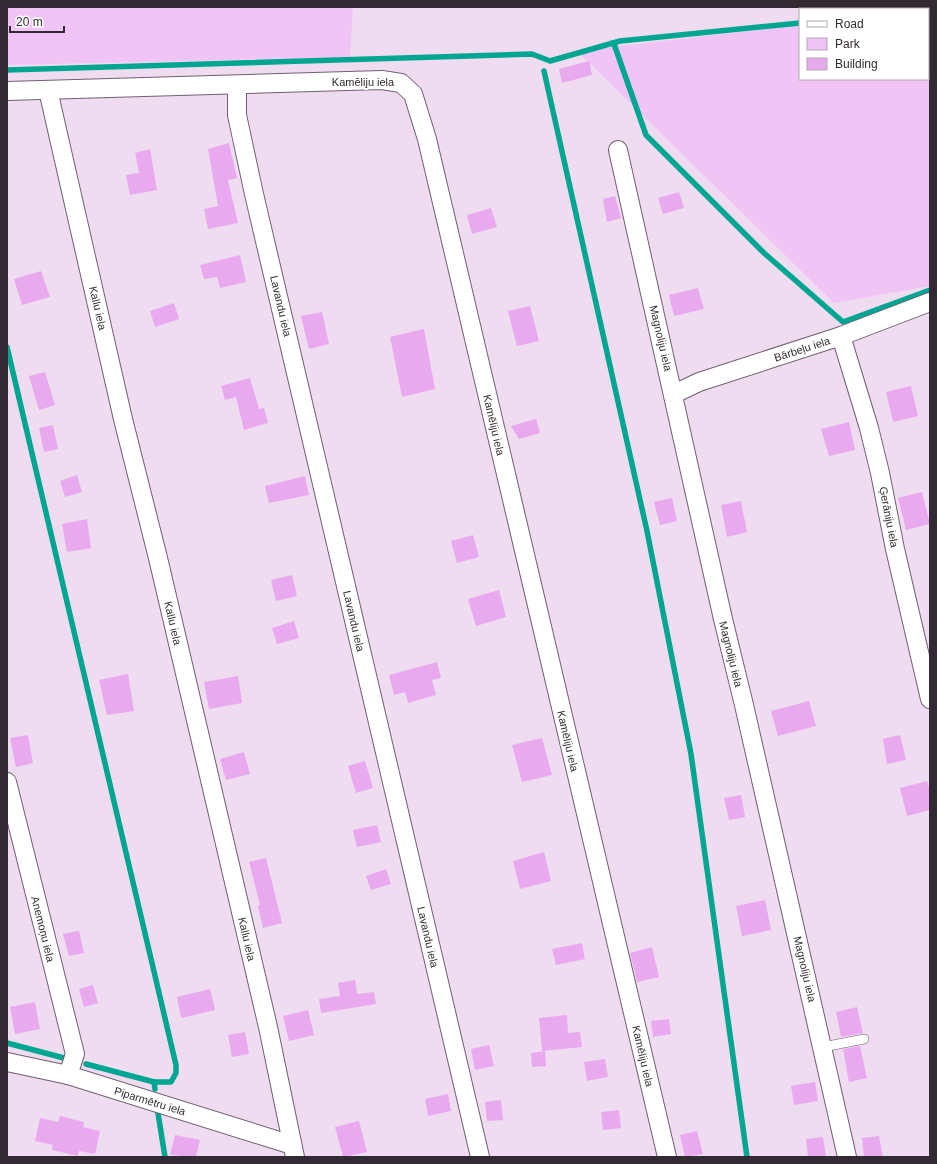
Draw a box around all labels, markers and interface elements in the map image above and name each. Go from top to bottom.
scale bar [10,8,64,34]
legend [799,8,929,80]
text: 20 m [16,15,43,29]
text: Road [835,17,864,31]
text: Park [835,37,861,51]
text: Building [835,57,878,71]
street label: Kamēliju iela [332,76,395,88]
street label: Lavandu iela [268,274,294,339]
street label: Kallu iela [87,285,109,332]
street label: Magnoliju iela [648,304,675,373]
street label: Bārbeļu iela [773,334,832,364]
street label: Kamēliju iela [481,393,507,458]
street label: Ģerāniju iela [877,486,901,549]
street label: Lavandu iela [341,589,367,654]
street label: Kallu iela [162,600,184,647]
street label: Magnoliju iela [717,620,745,689]
street label: Kamēliju iela [555,709,581,774]
street label: Anemoņu iela [29,895,57,964]
street label: Lavandu iela [415,905,441,970]
street label: Kallu iela [236,916,258,963]
street label: Magnoliju iela [792,935,819,1004]
street label: Kamēliju iela [630,1024,656,1089]
street label: Piparmētru iela [113,1084,188,1118]

